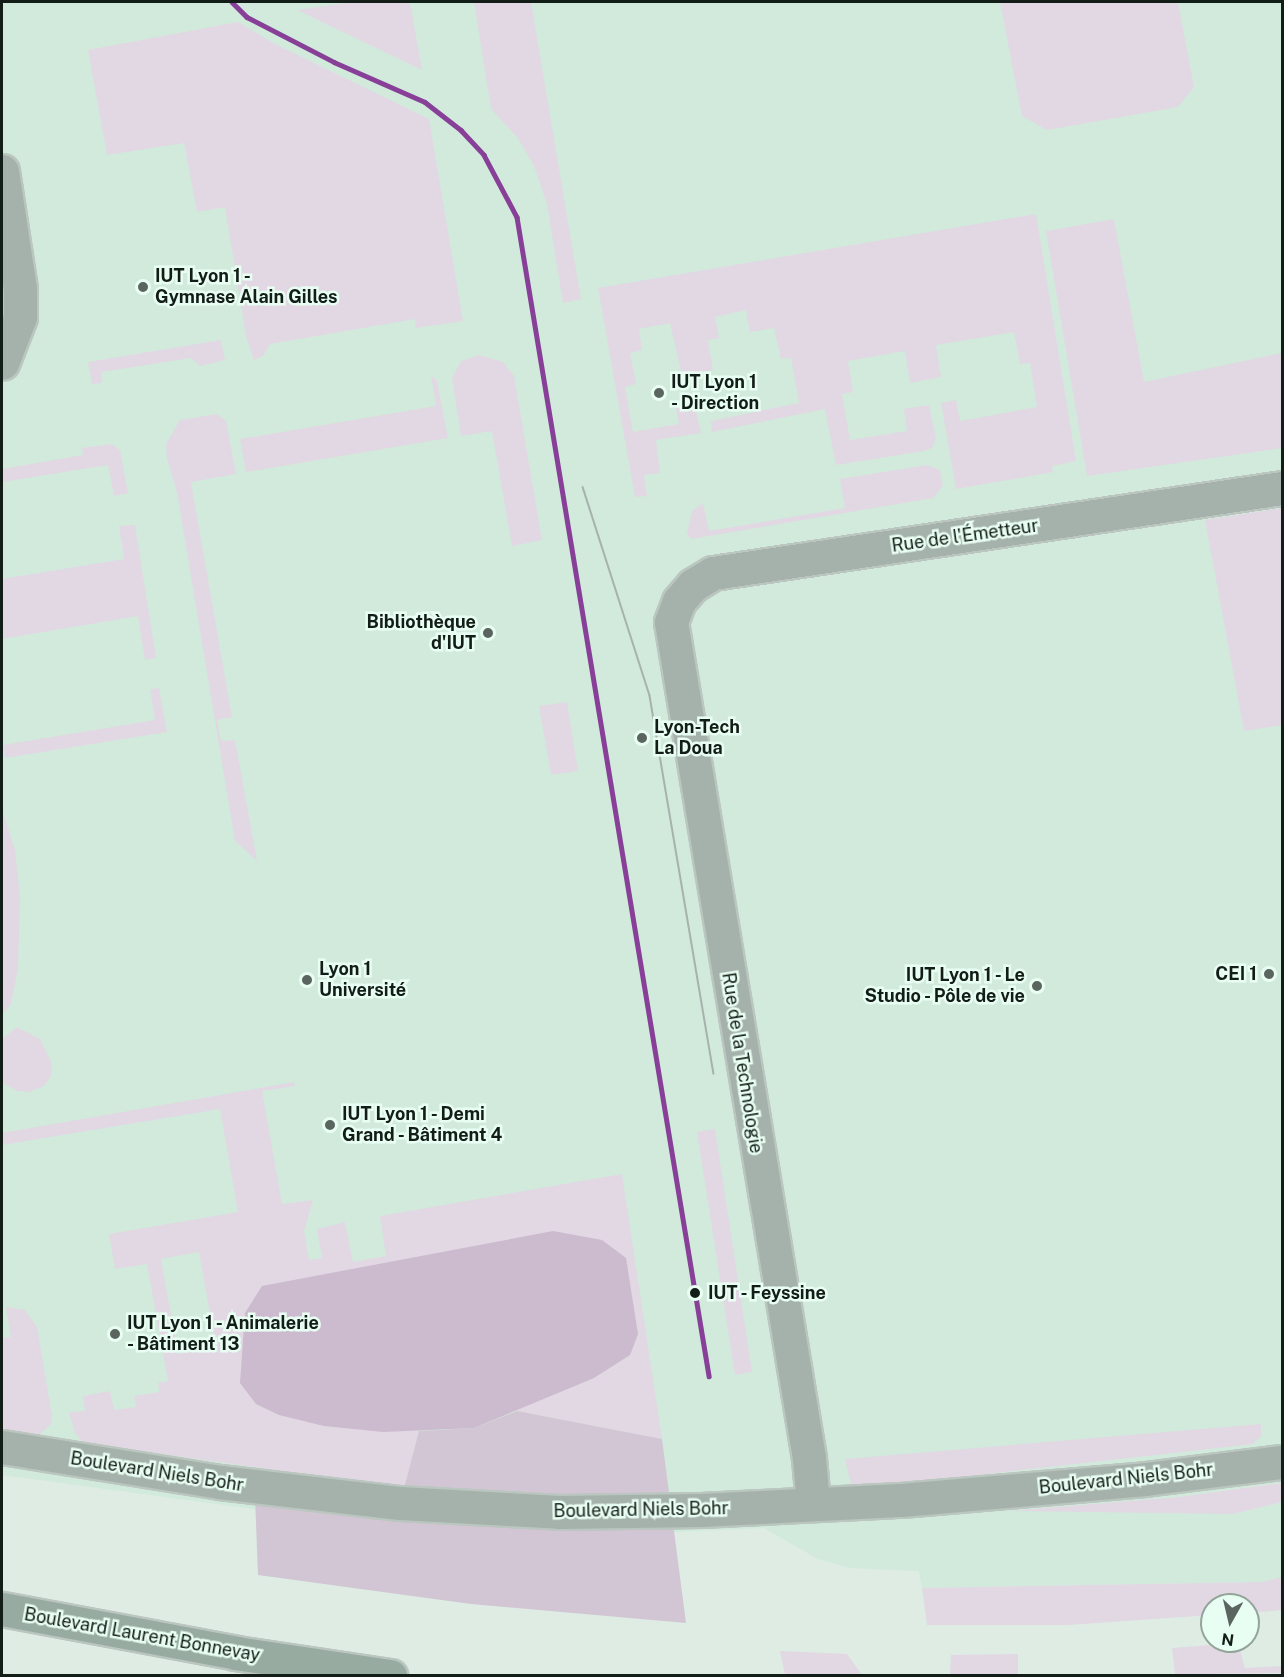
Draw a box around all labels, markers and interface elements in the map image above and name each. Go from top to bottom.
place label: IUT Lyon 1 - Gymnase Alain Gilles [155,266,338,308]
marker: IUT Lyon 1 - Gymnase Alain Gilles [136,280,150,294]
place label: IUT Lyon 1 - Direction [671,372,761,415]
marker: IUT Lyon 1 - Direction [652,386,666,400]
street label: Rue de l'Émetteur [890,515,1040,557]
place label: Bibliothèque d'IUT [367,612,476,654]
marker: Bibliothèque d'IUT [481,626,495,640]
place label: Lyon-Tech La Doua [654,717,740,760]
marker: Lyon-Tech La Doua [635,731,649,745]
place label: Lyon 1 Université [319,959,406,1002]
place label: CEI 1 [1215,963,1257,985]
place label: IUT Lyon 1 - Le Studio - Pôle de vie [862,965,1025,1008]
marker: CEI 1 [1262,967,1276,981]
street label: Rue de la Technologie [717,971,767,1155]
marker: Lyon 1 Université [300,973,314,987]
marker: IUT Lyon 1 - Le Studio - Pôle de vie [1030,979,1044,993]
place label: IUT Lyon 1 - Demi Grand - Bâtiment 4 [342,1104,505,1146]
marker: IUT Lyon 1 - Demi Grand - Bâtiment 4 [323,1118,337,1132]
place label: IUT - Feyssine [708,1282,828,1304]
marker: IUT - Feyssine [686,1284,704,1302]
place label: IUT Lyon 1 - Animalerie - Bâtiment 13 [127,1313,321,1356]
marker: IUT Lyon 1 - Animalerie - Bâtiment 13 [108,1327,122,1341]
street label: Boulevard Niels Bohr [69,1448,245,1496]
street label: Boulevard Niels Bohr [1038,1459,1214,1499]
street label: Boulevard Niels Bohr [553,1498,729,1522]
north arrow [1200,1593,1260,1653]
street label: Boulevard Laurent Bonnevay [22,1604,262,1666]
text: N [1220,1629,1235,1650]

